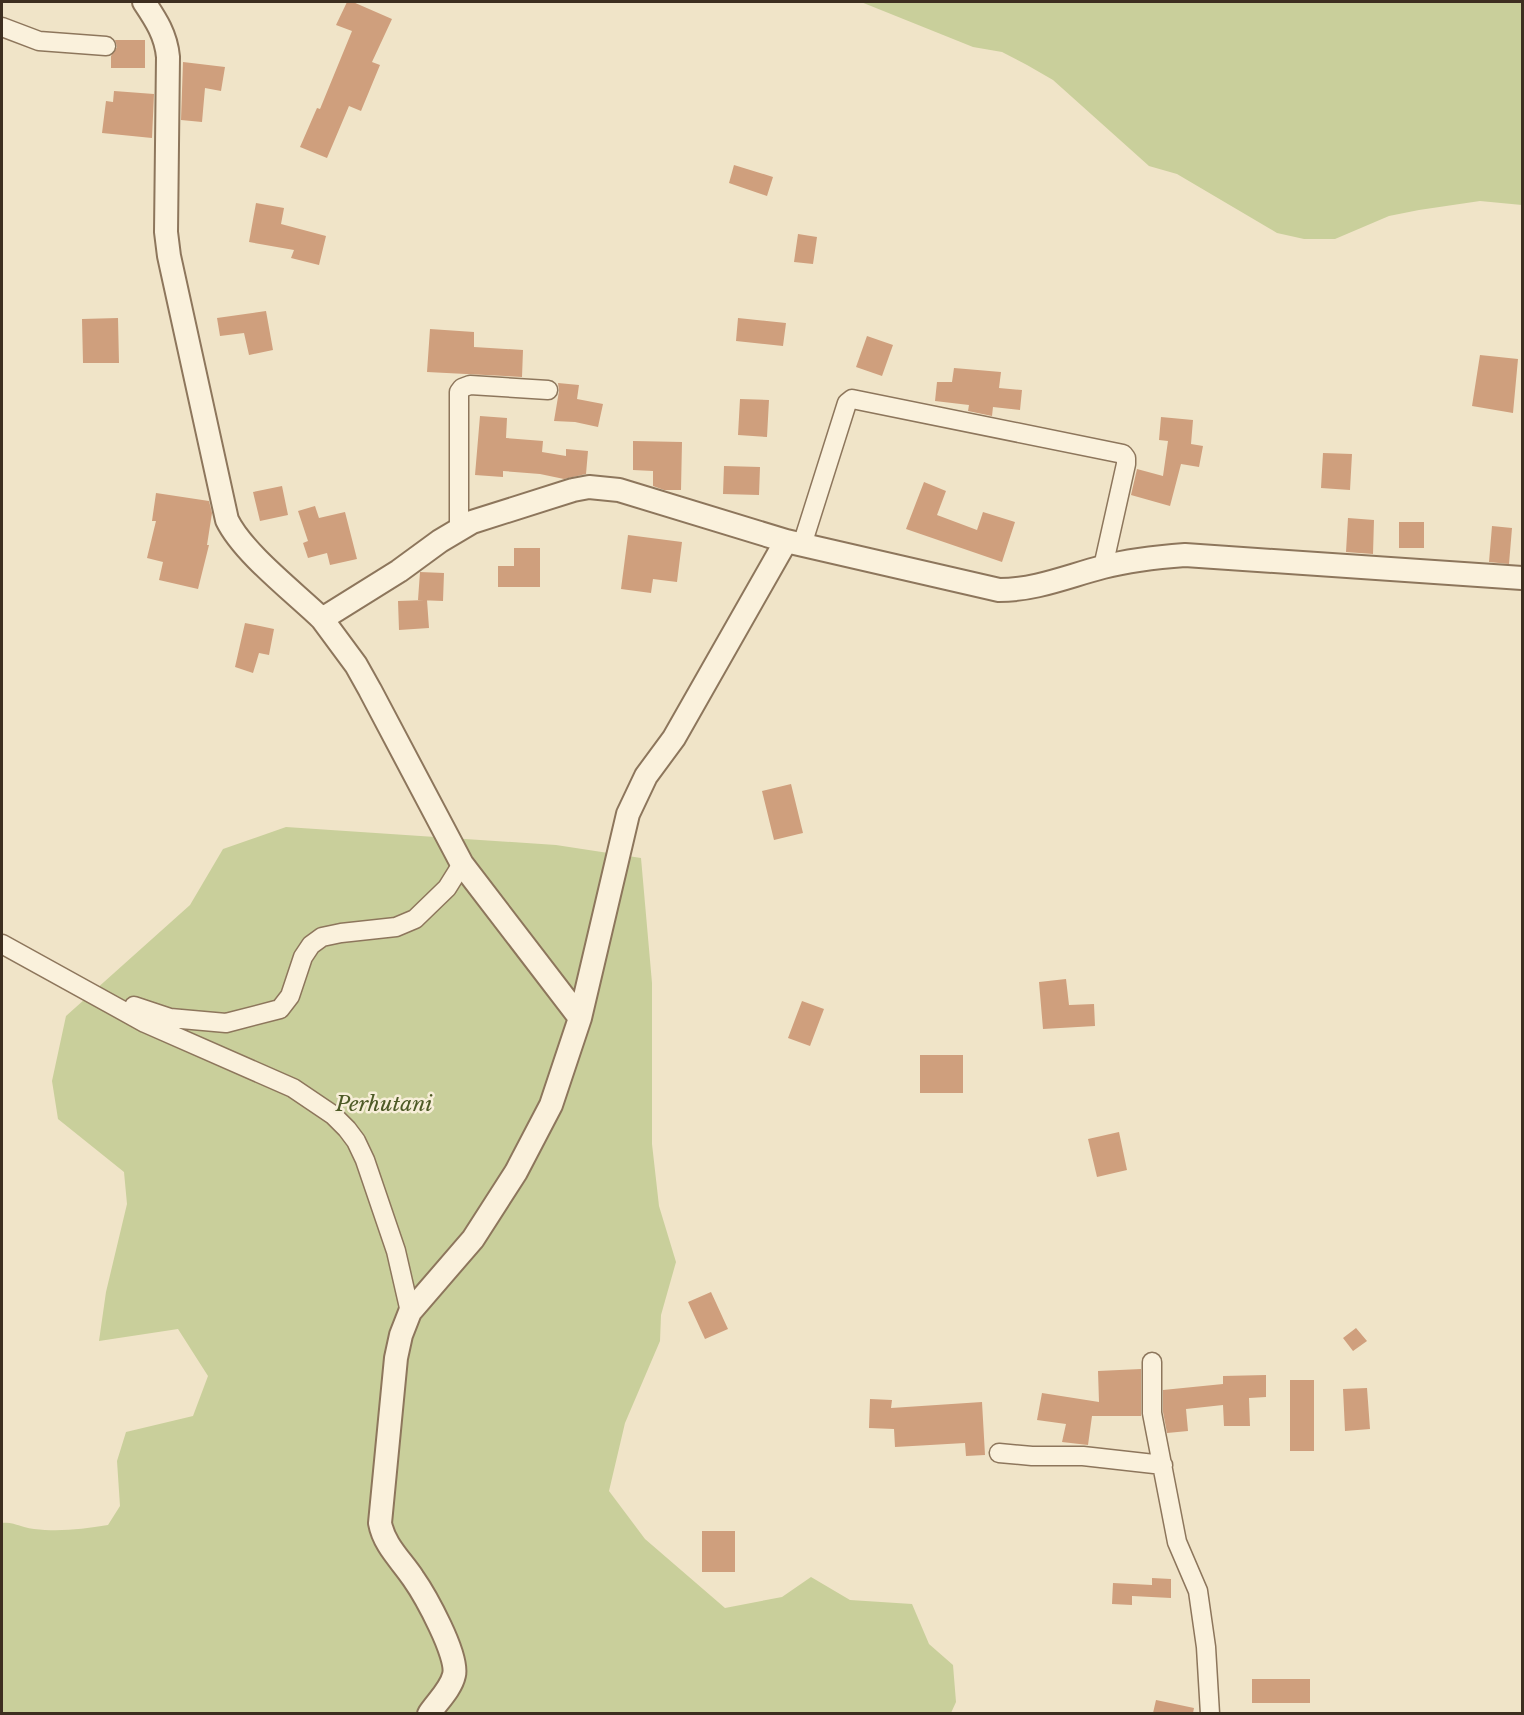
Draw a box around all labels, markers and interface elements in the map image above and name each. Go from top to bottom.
park label: Perhutani [334,1091,433,1117]

